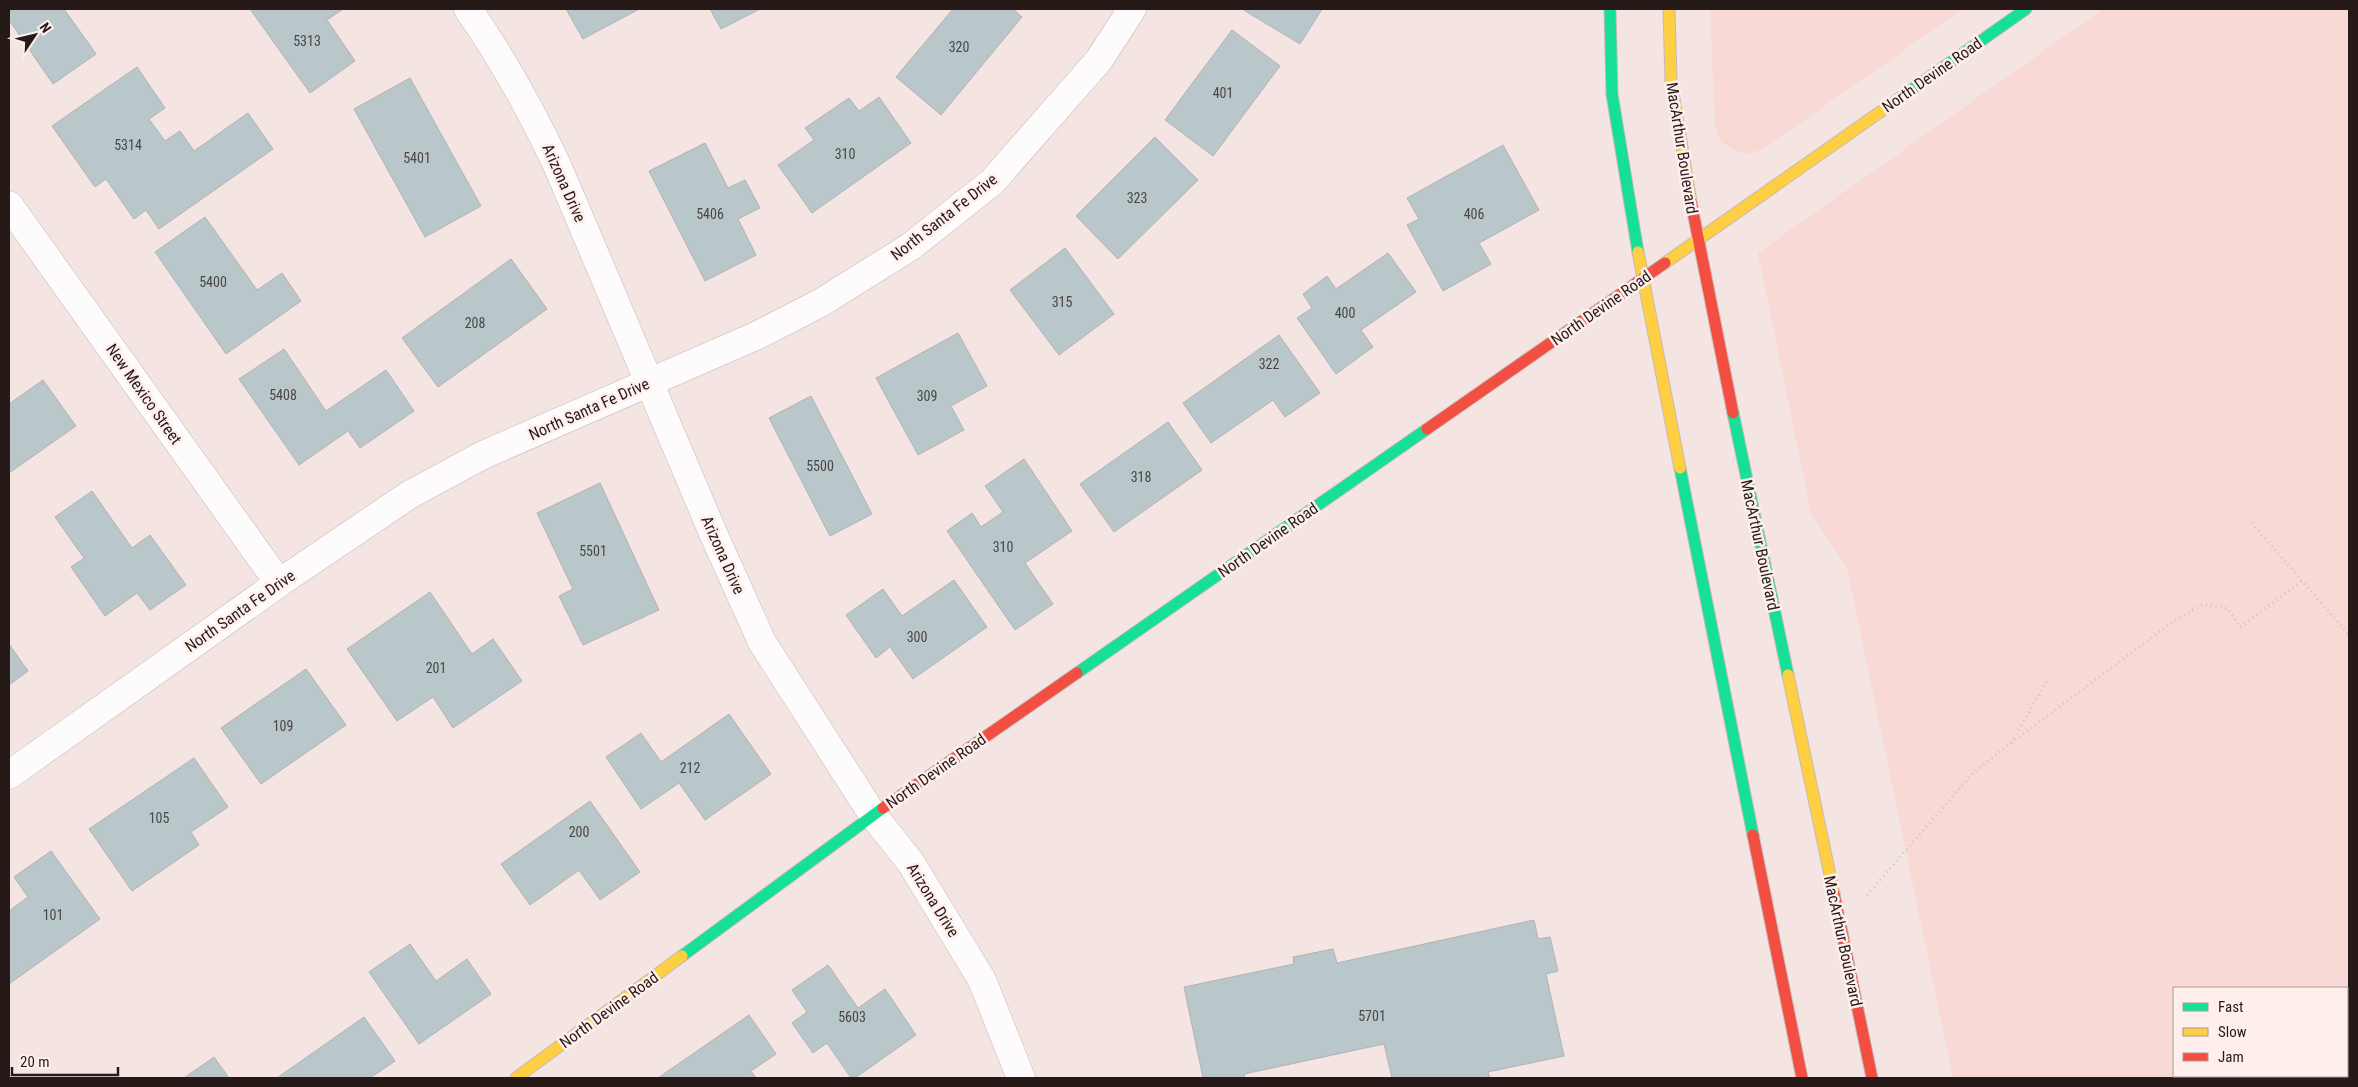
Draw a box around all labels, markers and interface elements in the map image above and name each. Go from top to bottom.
north arrow [10,10,60,60]
text: N [37,19,55,36]
house number: 5313 [293,33,321,49]
street label: North Devine Road [1878,34,1986,116]
house number: 320 [949,39,969,55]
street label: MacArthur Boulevard [1662,81,1702,215]
house number: 401 [1213,85,1233,101]
house number: 5314 [114,137,142,153]
street label: Arizona Drive [538,141,590,225]
house number: 310 [835,146,855,162]
house number: 5401 [403,150,431,166]
street label: North Santa Fe Drive [887,170,1001,264]
house number: 323 [1127,190,1147,206]
house number: 5406 [696,206,724,222]
house number: 406 [1464,206,1484,222]
street label: North Devine Road [1547,267,1655,349]
house number: 5400 [199,274,227,290]
house number: 315 [1052,294,1072,310]
house number: 400 [1335,305,1355,321]
house number: 208 [465,315,485,331]
street label: New Mexico Street [102,340,186,448]
house number: 322 [1259,356,1279,372]
street label: North Santa Fe Drive [526,374,652,444]
house number: 5408 [269,387,297,403]
house number: 309 [917,388,937,404]
house number: 5500 [806,458,834,474]
house number: 318 [1131,469,1151,485]
street label: MacArthur Boulevard [1737,478,1783,612]
street label: North Devine Road [1214,499,1322,581]
street label: Arizona Drive [697,513,749,597]
house number: 310 [993,539,1013,555]
house number: 5501 [579,543,607,559]
street label: North Santa Fe Drive [181,566,299,656]
house number: 300 [907,629,927,645]
house number: 201 [426,660,446,676]
house number: 109 [273,718,293,734]
street label: North Devine Road [882,730,990,812]
house number: 212 [680,760,700,776]
house number: 105 [149,810,169,826]
house number: 200 [569,824,589,840]
street label: Arizona Drive [903,859,963,941]
street label: MacArthur Boulevard [1820,874,1866,1008]
house number: 101 [43,907,63,923]
street label: North Devine Road [556,968,662,1052]
legend [2173,987,2348,1077]
text: Fast [2218,998,2243,1016]
house number: 5701 [1358,1008,1386,1024]
house number: 5603 [838,1009,866,1025]
text: Slow [2218,1023,2247,1041]
scale bar [12,1044,119,1076]
text: Jam [2218,1048,2244,1066]
text: 20 m [20,1053,50,1071]

